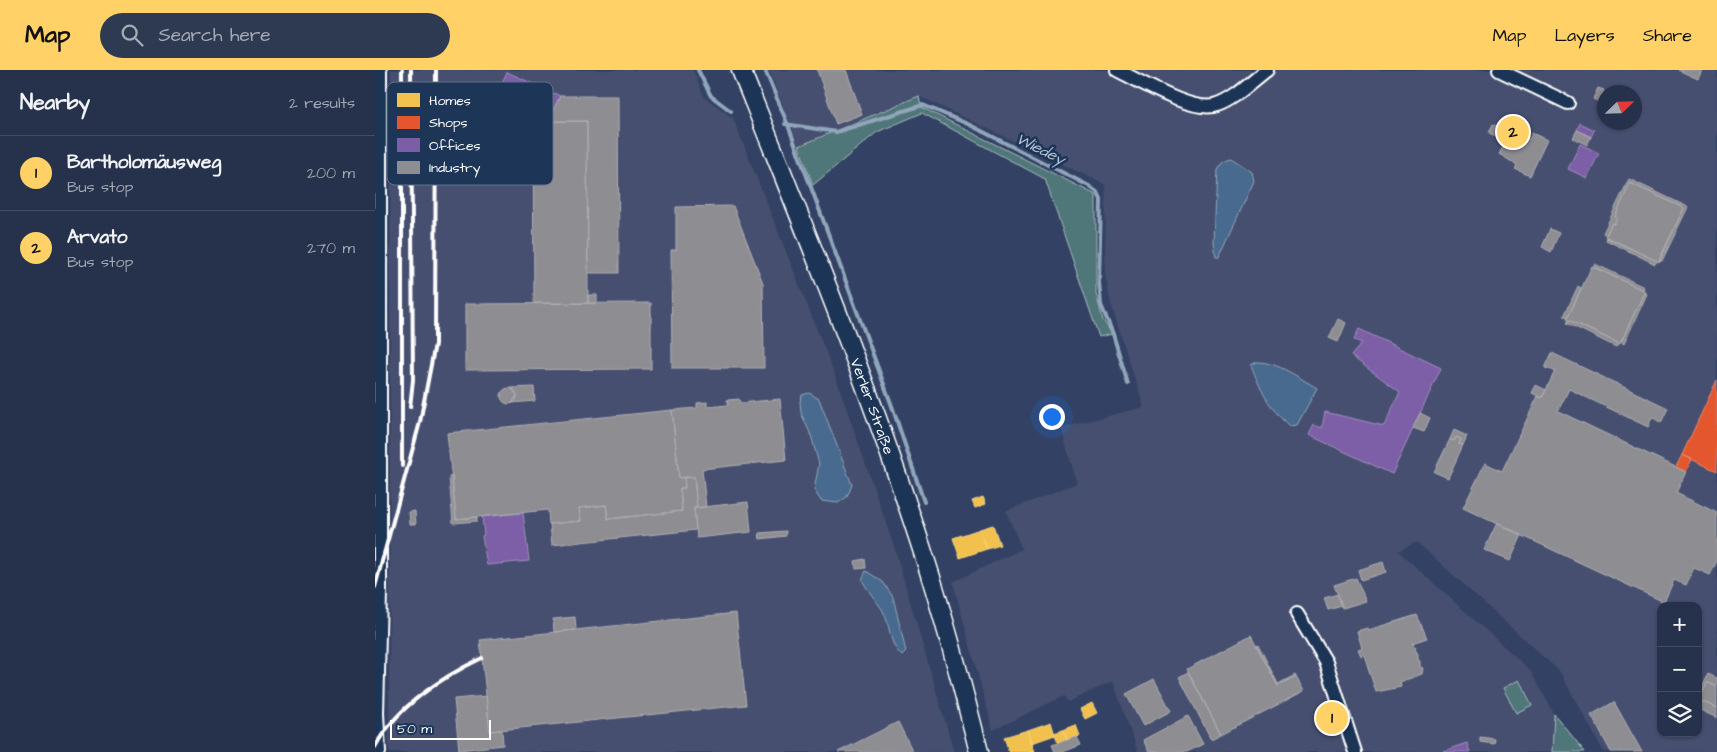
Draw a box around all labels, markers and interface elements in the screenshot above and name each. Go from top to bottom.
search box [100,13,450,58]
text: Map [25,18,70,52]
icon: search [118,21,146,49]
text: Search here [158,22,271,49]
text: Map [1492,23,1526,48]
text: Layers [1554,23,1615,48]
text: Share [1643,23,1692,48]
legend [387,82,553,185]
north arrow [1597,85,1642,130]
text: Nearby [20,88,90,117]
text: Homes [429,91,471,111]
text: 2 results [289,92,355,114]
text: Shops [429,113,468,133]
pin: 2 [1497,113,1529,151]
water label: Wiedey [1012,128,1071,172]
text: Offices [429,136,481,156]
text: Bartholomäusweg [67,149,221,176]
text: Industry [429,158,481,178]
text: 1 [35,162,37,184]
text: 200 m [307,162,355,184]
text: Bus stop [67,176,133,198]
text: Arvato [67,224,128,251]
text: 2 [31,237,41,259]
text: 270 m [307,237,355,259]
text: Bus stop [67,251,133,273]
street label: Verler Straße [845,355,899,457]
your location [1039,404,1065,430]
map controls [1657,602,1702,737]
button: + [1657,602,1702,647]
button: − [1657,647,1702,692]
button: layers [1657,692,1702,737]
pin: 1 [1316,699,1348,737]
scale bar [390,717,491,740]
text: 50 m [397,719,432,739]

